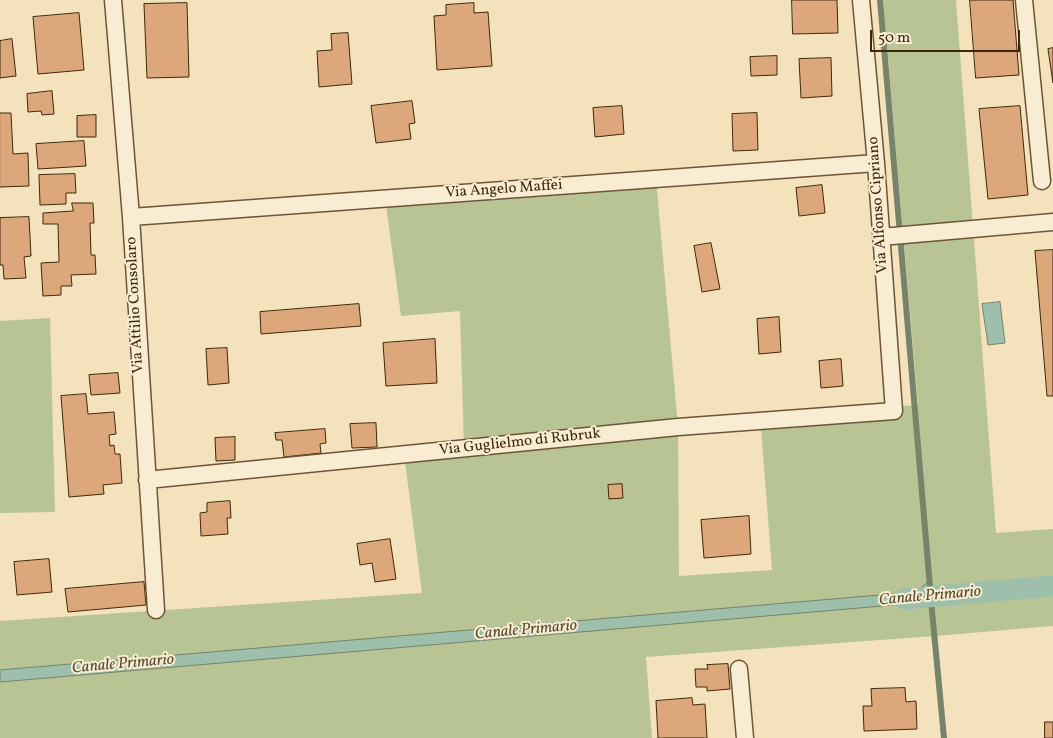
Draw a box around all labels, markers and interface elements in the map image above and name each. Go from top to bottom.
scale bar [873,20,1023,52]
text: 50 m [878,28,910,49]
street label: Via Alfonso Cipriano [865,136,893,274]
street label: Via Angelo Maffei [445,177,563,203]
street label: Via Attilio Consolaro [123,236,149,374]
street label: Via Guglielmo di Rubruk [438,426,602,460]
water label: Canale Primario [878,583,982,611]
water label: Canale Primario [474,617,578,645]
water label: Canale Primario [71,651,175,679]

